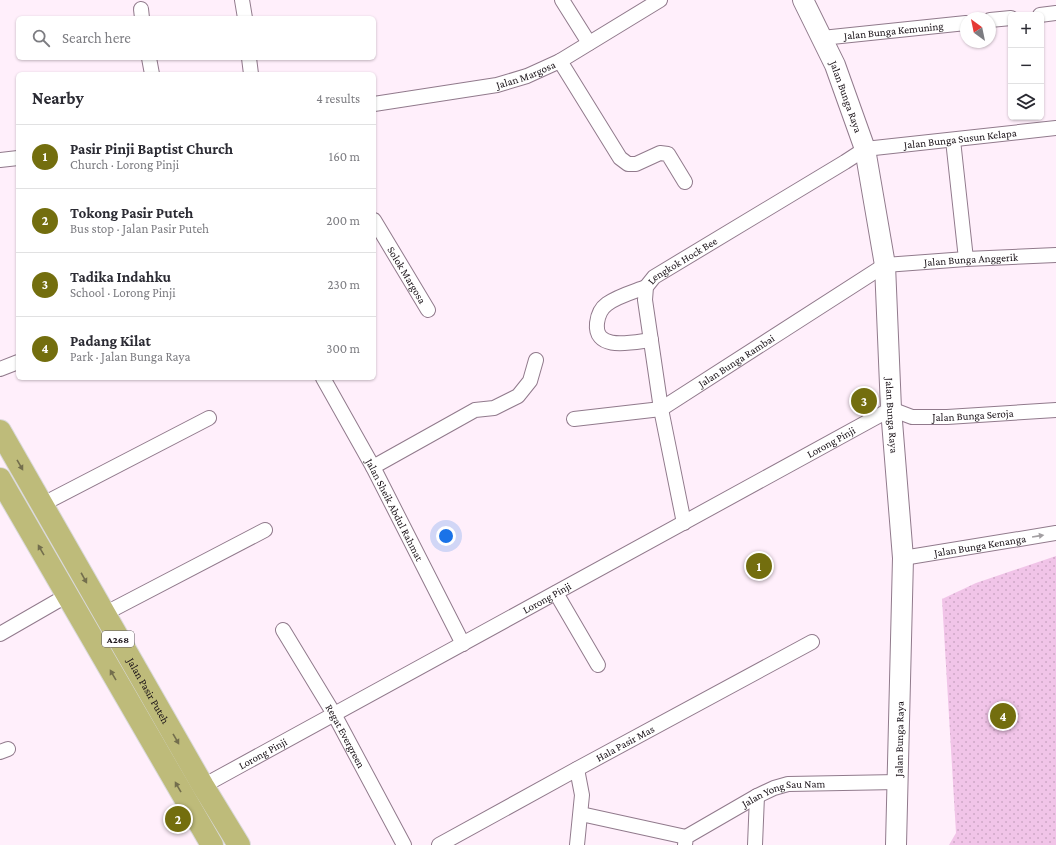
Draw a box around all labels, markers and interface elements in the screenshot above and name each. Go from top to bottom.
north arrow [960,12,996,48]
map controls [1008,12,1044,120]
button: + [1008,12,1044,48]
search box [16,16,376,60]
street label: Jalan Bunga Kemuning [842,19,945,43]
icon: search [30,27,52,49]
text: Search here [62,30,131,46]
button: − [1008,48,1044,84]
street label: Jalan Margosa [494,58,557,92]
street label: Jalan Bunga Raya [826,58,865,134]
button: layers [1008,84,1044,120]
text: Nearby [32,89,84,108]
text: 4 results [316,91,360,106]
street label: Jalan Bunga Susun Kelapa [902,126,1017,152]
text: Pasir Pinji Baptist Church [70,141,233,157]
text: 1 [43,149,47,164]
text: 160 m [329,149,360,164]
text: Church · Lorong Pinji [70,157,179,172]
text: Tokong Pasir Puteh [70,205,193,221]
text: 2 [42,213,48,228]
text: 200 m [326,213,360,228]
text: Bus stop · Jalan Pasir Puteh [70,221,209,236]
street label: Lengkok Hock Bee [645,234,719,286]
street label: Solok Margosa [385,244,429,306]
street label: Jalan Bunga Anggerik [922,251,1019,269]
text: Tadika Indahku [70,269,171,285]
text: 3 [42,277,48,292]
text: 230 m [327,277,360,292]
text: School · Lorong Pinji [70,285,176,300]
street label: Jalan Bunga Rambai [695,332,777,391]
text: Padang Kilat [70,333,151,349]
text: 4 [41,341,49,356]
text: 300 m [326,341,360,356]
text: Park · Jalan Bunga Raya [70,349,190,364]
street label: Jalan Bunga Raya [883,376,901,454]
pin: 3 [851,386,877,416]
street label: Jalan Bunga Seroja [931,407,1014,424]
street label: Lorong Pinji [805,424,857,460]
street label: Jalan Sheik Abdul Rahmat [362,455,426,563]
one-way arrow [16,459,23,471]
your location [436,526,456,546]
street label: Jalan Bunga Kenanga [932,532,1027,560]
one-way arrow [1032,532,1044,538]
one-way arrow [37,544,44,556]
pin: 1 [746,551,772,581]
one-way arrow [80,572,87,584]
street label: Lorong Pinji [520,579,573,616]
road number: A268 [102,631,134,647]
street label: Jalan Pasir Puteh [124,655,172,726]
one-way arrow [109,669,116,681]
street label: Jalan Bunga Raya [892,701,907,778]
pin: 4 [990,701,1016,731]
street label: Regat Evergreen [323,702,368,770]
street label: Hala Pasir Mas [594,722,656,764]
one-way arrow [173,733,180,745]
street label: Lorong Pinji [236,735,289,771]
street label: Jalan Yong Sau Nam [739,777,826,811]
one-way arrow [175,781,182,793]
pin: 2 [165,804,191,834]

